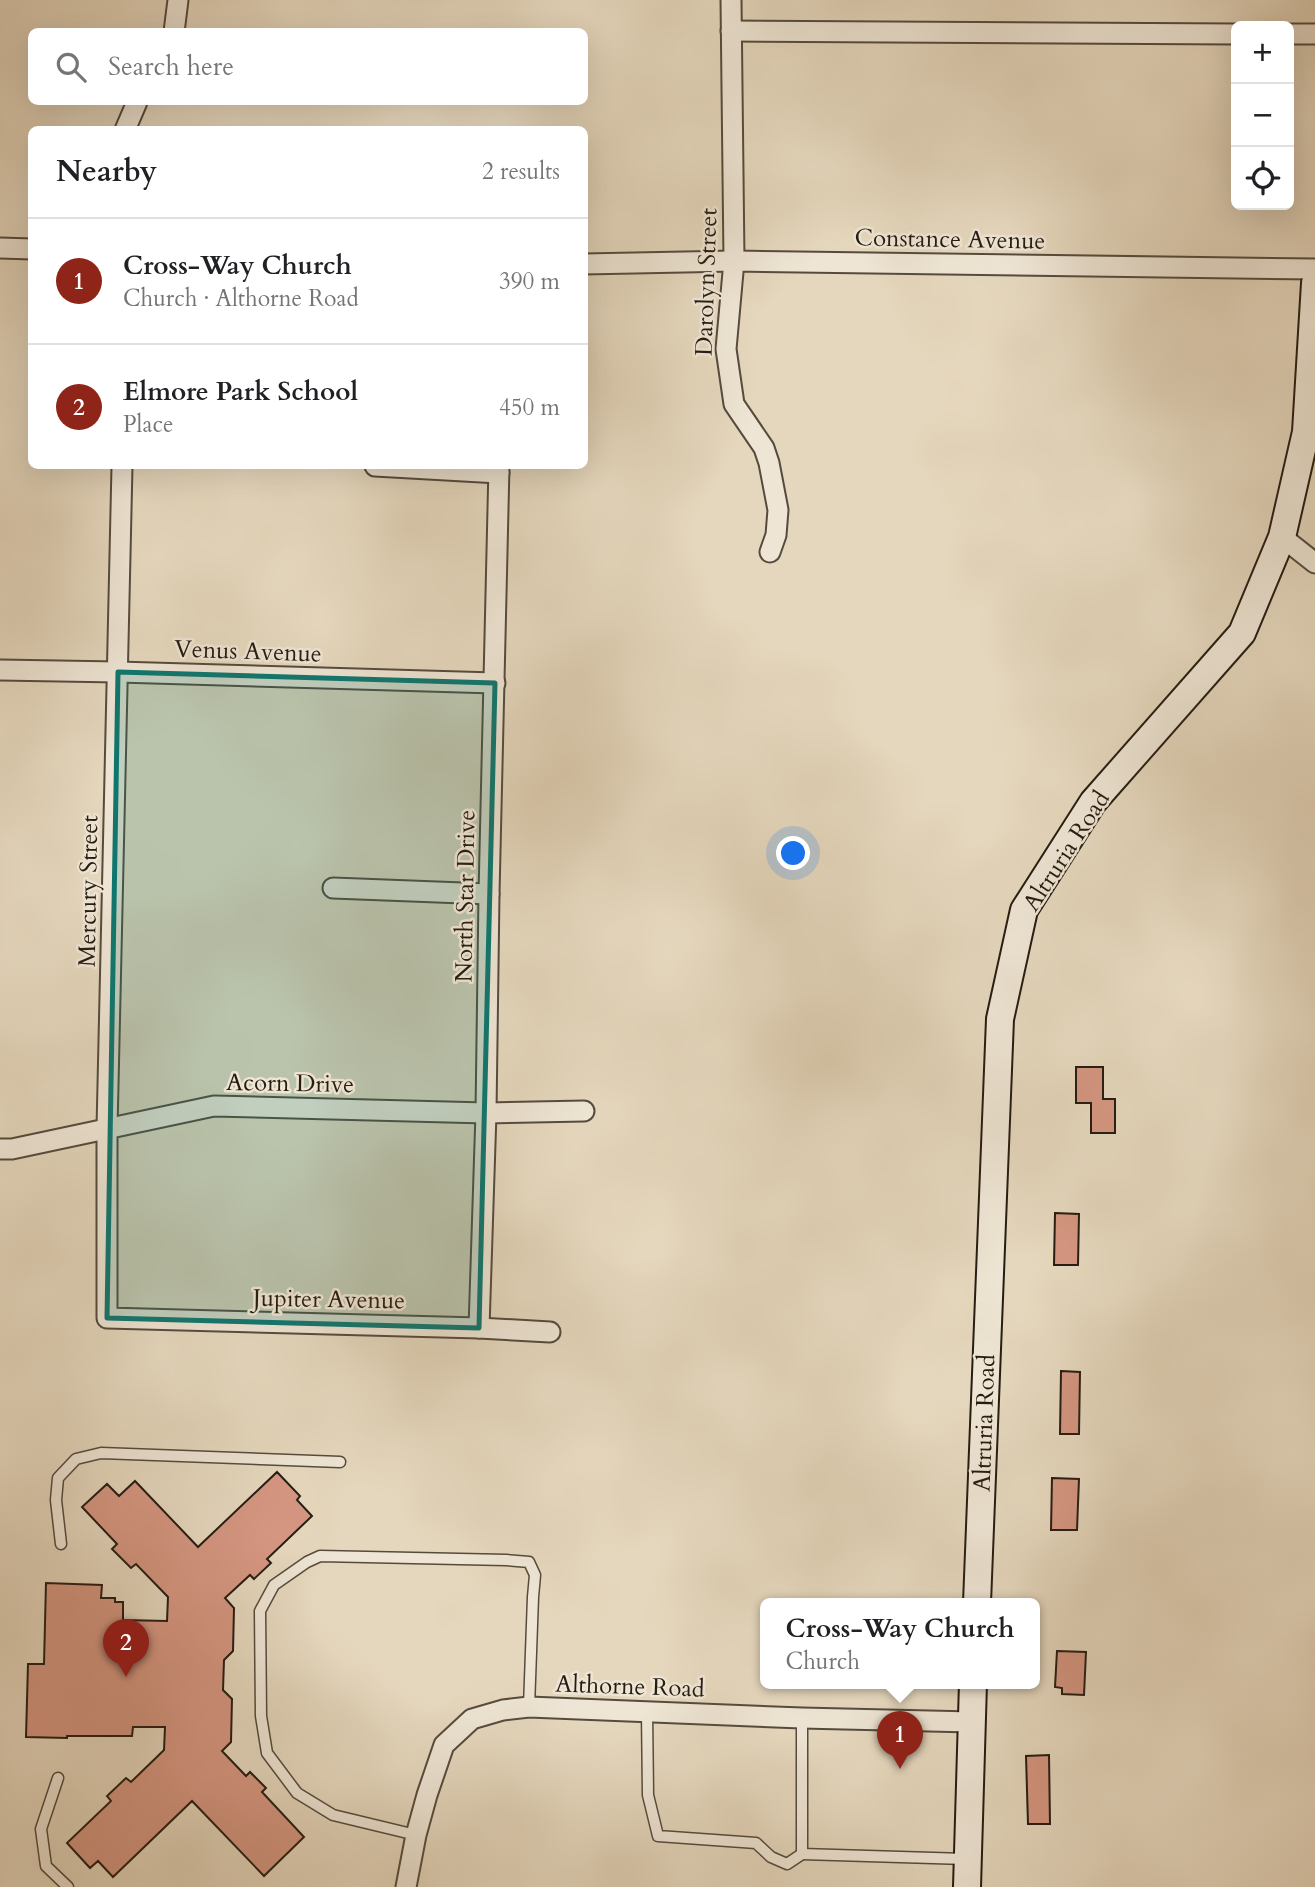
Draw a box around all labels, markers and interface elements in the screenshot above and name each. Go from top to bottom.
map controls [1231,21,1294,210]
button: + [1231,21,1294,84]
search box [28,28,588,105]
icon: search [52,48,90,86]
text: Search here [108,49,234,84]
button: − [1231,84,1294,147]
button: locate [1231,147,1294,210]
text: Nearby [56,151,157,192]
text: 2 results [482,156,560,187]
street label: Darolyn Street [687,207,726,357]
street label: Constance Avenue [854,221,1046,258]
text: Cross-Way Church [123,248,352,283]
text: 1 [73,266,85,297]
text: 390 m [499,266,560,297]
text: Church · Althorne Road [123,283,359,314]
text: Elmore Park School [123,374,358,409]
text: 2 [73,392,85,423]
text: 450 m [499,392,560,423]
text: Place [123,409,173,440]
street label: Venus Avenue [174,632,322,671]
street label: Altruria Road [1015,784,1118,918]
street label: North Star Drive [447,809,484,983]
street label: Mercury Street [71,814,106,967]
your location [776,836,810,870]
street label: Acorn Drive [226,1066,354,1101]
street label: Jupiter Avenue [250,1282,405,1317]
street label: Altruria Road [966,1353,1003,1492]
popup [760,1598,1040,1689]
text: Cross-Way Church [786,1611,1014,1646]
pin: 2 [103,1619,149,1677]
text: Church [786,1646,860,1677]
street label: Althorne Road [555,1667,705,1706]
pin: 1 [877,1711,923,1769]

